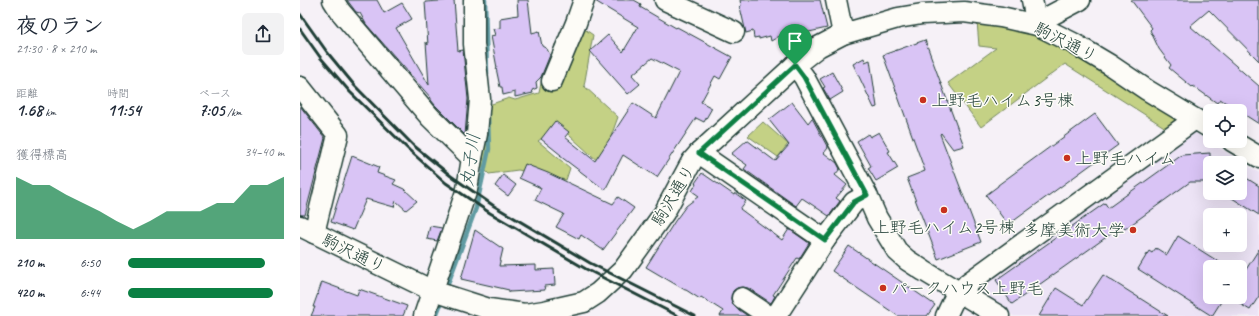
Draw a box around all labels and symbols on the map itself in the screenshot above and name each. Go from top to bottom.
street label: 駒沢通り [1031,18,1101,67]
pin [778,24,812,65]
place label: 上野毛ハイム3号棟 [931,90,1074,111]
marker: 上野毛ハイム3号棟 [918,95,928,105]
water label: 丸子川 [455,132,485,188]
place label: 上野毛ハイム [1075,148,1176,169]
marker: 上野毛ハイム [1062,153,1072,163]
street label: 駒沢通り [647,161,700,230]
marker: 上野毛ハイム2号棟 [939,205,949,215]
place label: 上野毛ハイム2号棟 [873,217,1015,238]
place label: 多摩美術大学 [1023,220,1125,241]
marker: 多摩美術大学 [1128,225,1138,235]
street label: 駒沢通り [319,229,389,278]
place label: パークハウス上野毛 [891,278,1043,299]
marker: パークハウス上野毛 [878,283,888,293]

